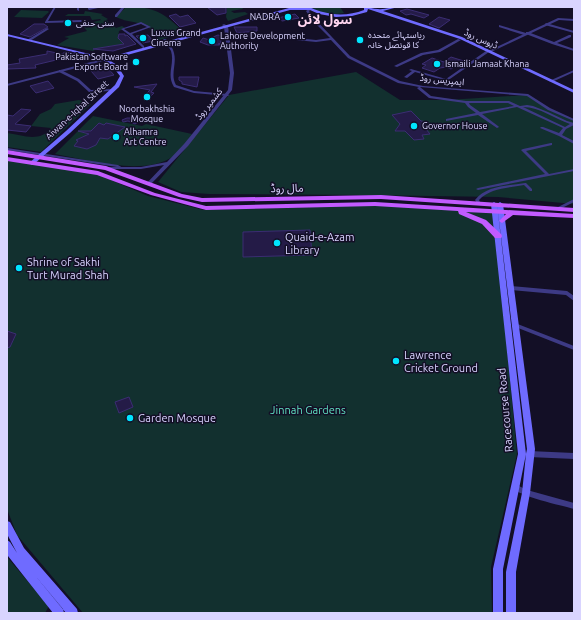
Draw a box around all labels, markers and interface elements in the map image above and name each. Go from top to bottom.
place label: NADRA [250,12,280,22]
marker: NADRA [283,12,293,22]
district label: سول لائن [298,12,352,27]
marker: سنی حنفی [63,18,73,28]
place label: سنی حنفی [76,18,114,28]
street label: ڈیوس روڈ [462,27,499,52]
place label: Luxus Grand Cinema [151,28,201,48]
place label: ریاستہائے متحدہ کا قونصل خانہ [368,30,425,51]
place label: Lahore Development Authority [220,31,305,51]
marker: Luxus Grand Cinema [138,33,148,43]
marker: ریاستہائے متحدہ کا قونصل خانہ [355,35,365,45]
marker: Lahore Development Authority [207,36,217,46]
place label: Pakistan Software Export Board [55,52,128,72]
marker: Pakistan Software Export Board [131,57,141,67]
marker: Ismaili Jamaat Khana [432,59,442,69]
place label: Ismaili Jamaat Khana [445,59,529,69]
street label: ایمپریس روڈ [419,72,465,88]
street label: Aiwan-e-Iqbal Street [44,78,111,142]
street label: کشمیر روڈ [193,86,225,122]
marker: Noorbakhshia Mosque [142,92,152,102]
place label: Noorbakhshia Mosque [119,104,175,124]
marker: Governor House [409,121,419,131]
place label: Governor House [422,121,487,131]
place label: Alhamra Art Centre [124,127,166,147]
marker: Alhamra Art Centre [111,132,121,142]
street label: مال روڈ [270,181,304,195]
place label: Quaid-e-Azam Library [285,231,355,256]
marker: Quaid-e-Azam Library [272,238,282,248]
place label: Shrine of Sakhi Turt Murad Shah [27,256,109,281]
marker: Shrine of Sakhi Turt Murad Shah [14,263,24,273]
place label: Lawrence Cricket Ground [404,349,478,374]
marker: Lawrence Cricket Ground [391,356,401,366]
street label: Racecourse Road [495,367,515,453]
park label: Jinnah Gardens [270,404,346,416]
place label: Garden Mosque [138,412,216,424]
marker: Garden Mosque [125,413,135,423]

